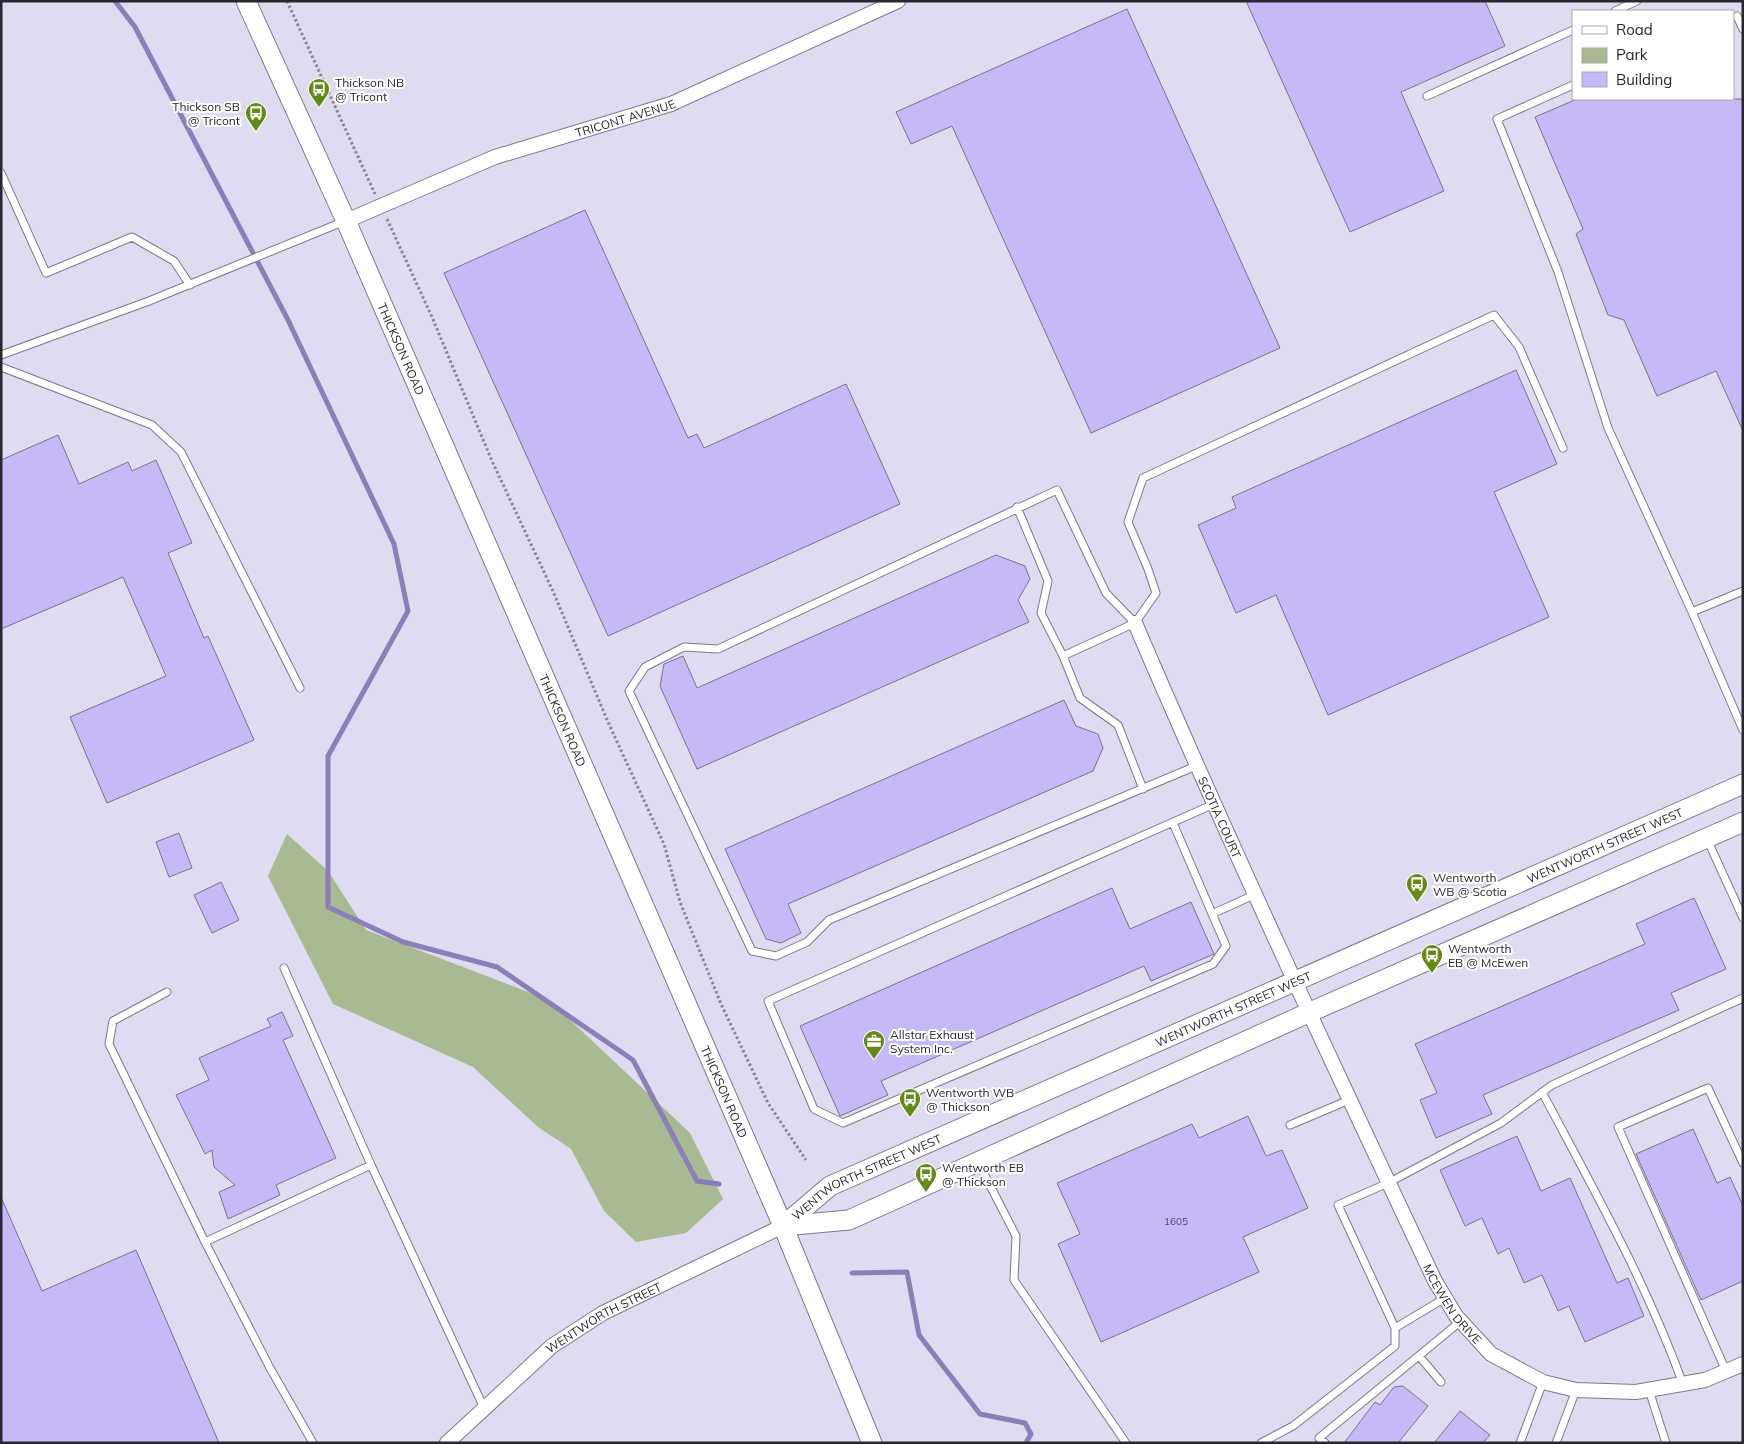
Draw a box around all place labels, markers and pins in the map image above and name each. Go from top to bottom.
place label: Thickson NB @ Tricont [335,75,404,104]
bus stop icon: Thickson NB @ Tricont [307,77,331,108]
place label: Thickson SB @ Tricont [172,99,240,128]
bus stop icon: Thickson SB @ Tricont [244,101,268,132]
place label: Wentworth WB @ Scotia [1433,870,1507,899]
bus stop icon: Wentworth WB @ Scotia [1405,872,1429,903]
place label: Wentworth EB @ McEwen [1448,941,1528,970]
bus stop icon: Wentworth EB @ McEwen [1420,943,1444,974]
place label: Allstar Exhaust System Inc. [890,1027,974,1056]
office icon: Allstar Exhaust System Inc. [862,1029,886,1060]
place label: Wentworth WB @ Thickson [926,1085,1014,1114]
bus stop icon: Wentworth WB @ Thickson [898,1087,922,1118]
place label: Wentworth EB @ Thickson [942,1160,1024,1189]
bus stop icon: Wentworth EB @ Thickson [914,1162,938,1193]

